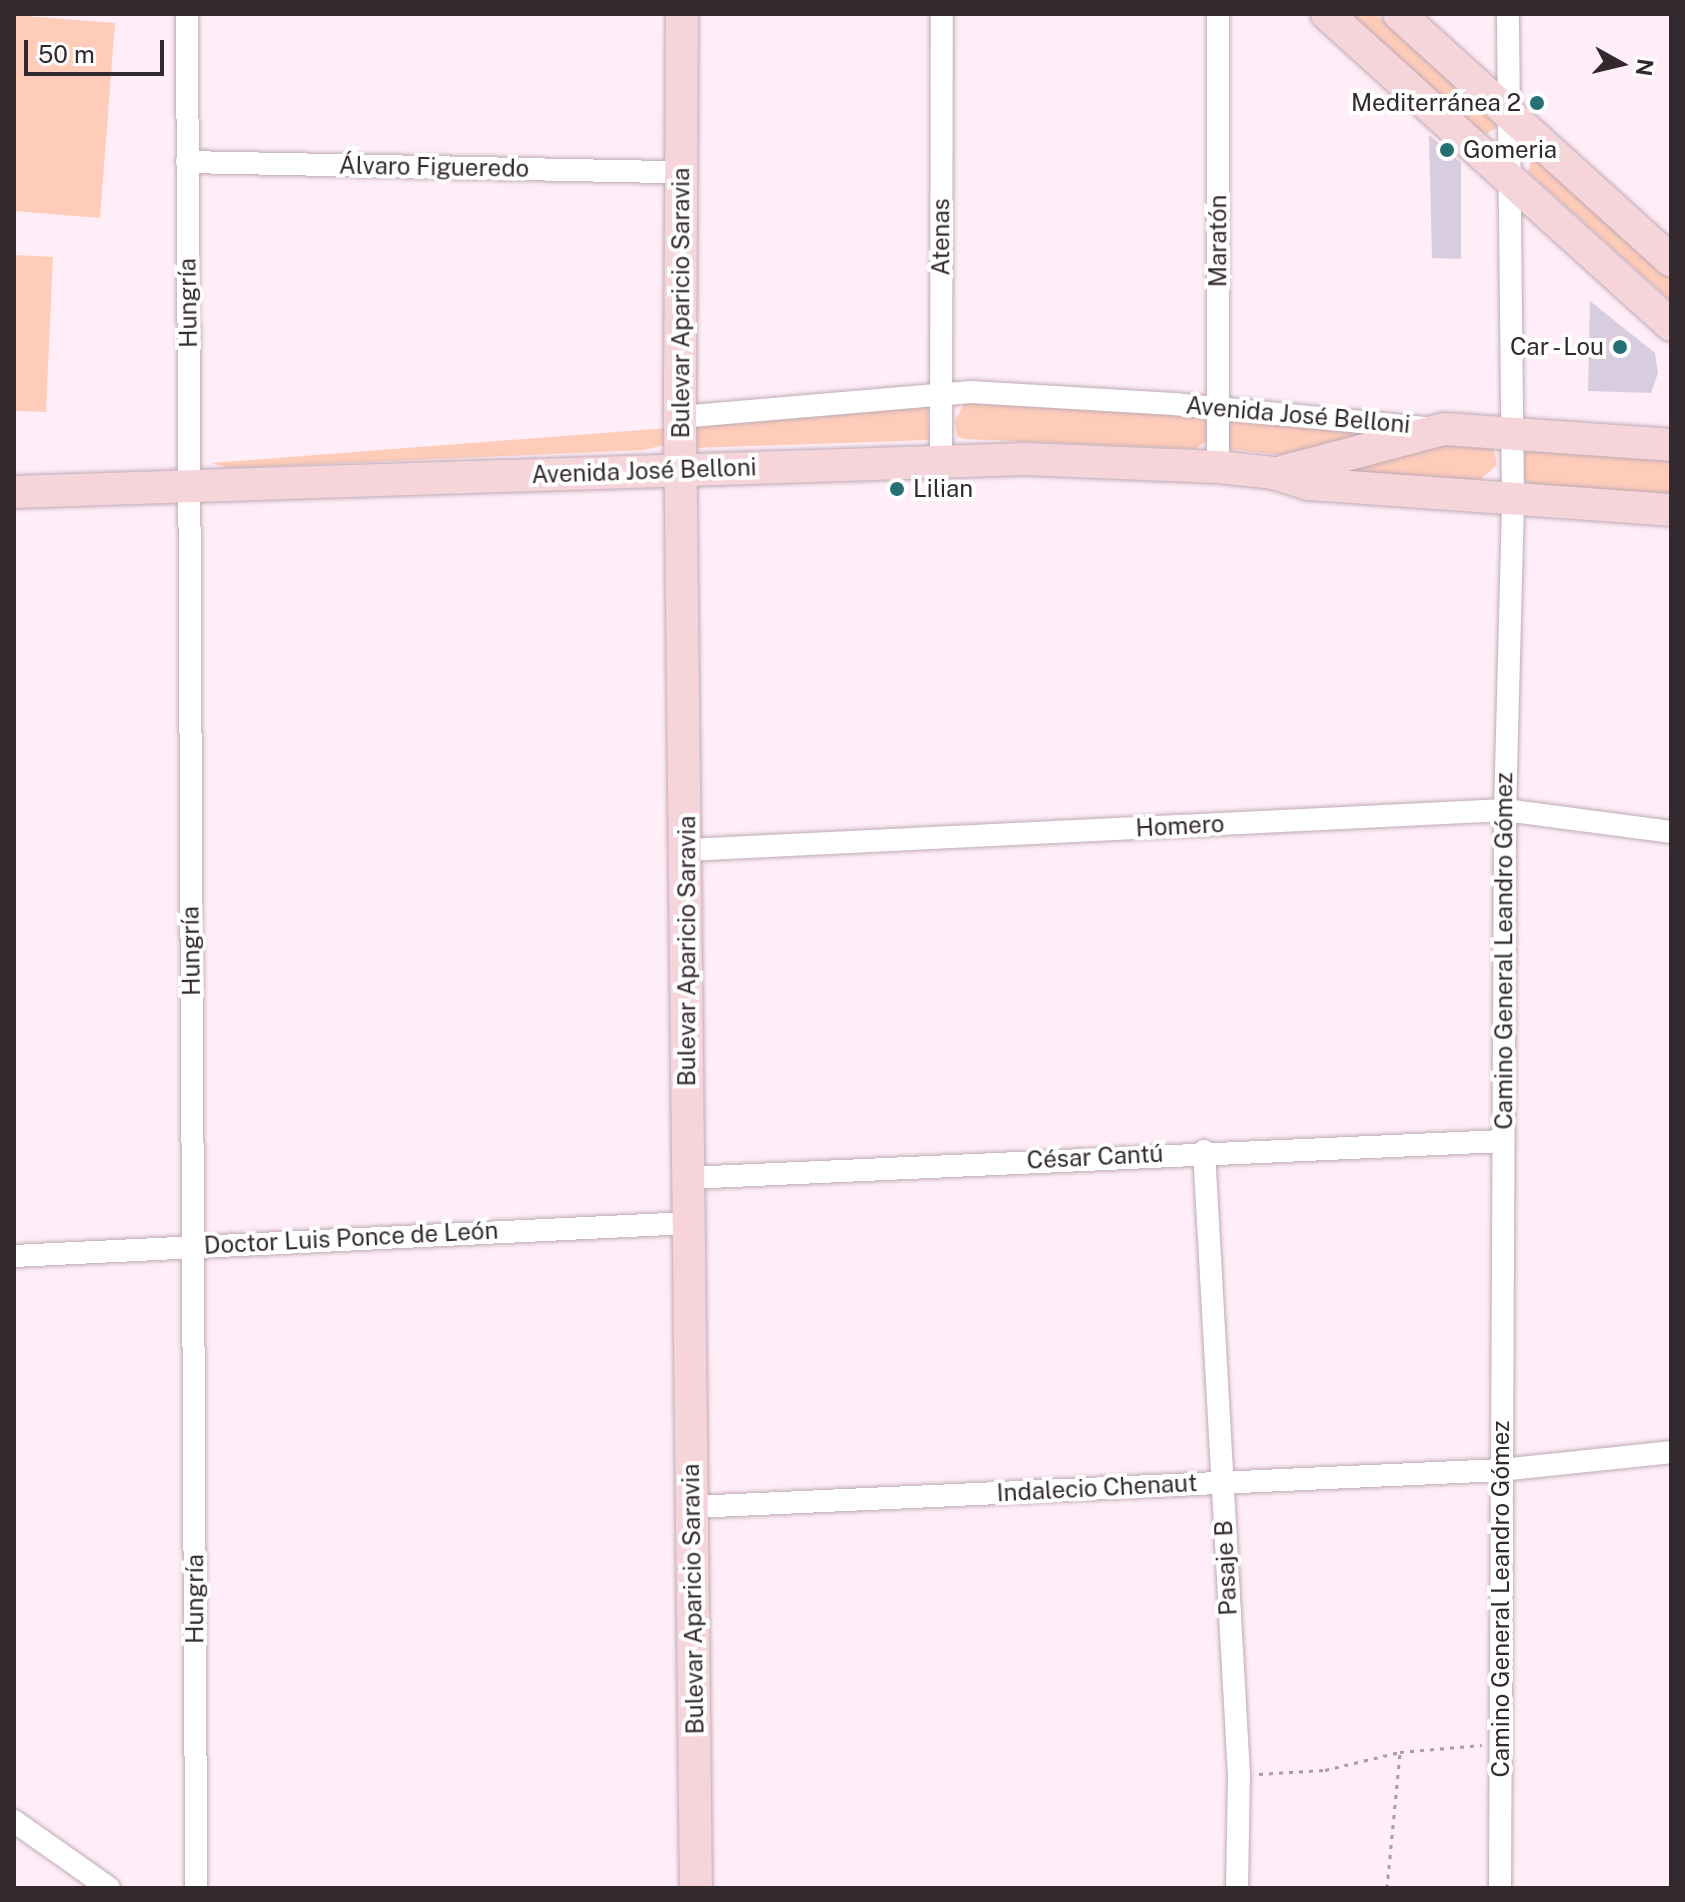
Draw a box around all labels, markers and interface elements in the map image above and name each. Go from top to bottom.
scale bar [28,24,168,74]
north arrow [1581,24,1661,104]
text: 50 m [38,40,95,68]
text: N [1631,57,1659,78]
place label: Mediterránea 2 [1351,89,1521,117]
marker: Mediterránea 2 [1528,94,1546,112]
place label: Gomeria [1463,136,1557,164]
marker: Gomeria [1438,141,1456,159]
street label: Álvaro Figueredo [339,151,529,183]
street label: Bulevar Aparicio Saravia [667,168,695,438]
street label: Maratón [1204,195,1232,287]
street label: Atenas [927,198,955,276]
street label: Hungría [173,258,203,348]
place label: Car - Lou [1503,333,1604,361]
marker: Car - Lou [1611,338,1629,356]
street label: Avenida José Belloni [1184,391,1412,439]
street label: Avenida José Belloni [531,453,757,489]
place label: Lilian [913,475,973,503]
marker: Lilian [888,480,906,498]
street label: Camino General Leandro Gómez [1490,772,1518,1130]
street label: Homero [1135,809,1225,843]
street label: Bulevar Aparicio Saravia [673,816,701,1086]
street label: Hungría [176,906,206,996]
street label: César Cantú [1026,1139,1164,1175]
street label: Doctor Luis Ponce de León [203,1216,499,1260]
street label: Camino General Leandro Gómez [1487,1420,1515,1778]
street label: Bulevar Aparicio Saravia [676,1463,710,1735]
street label: Indalecio Chenaut [996,1468,1198,1508]
street label: Pasaje B [1209,1520,1243,1616]
street label: Hungría [181,1554,209,1644]

